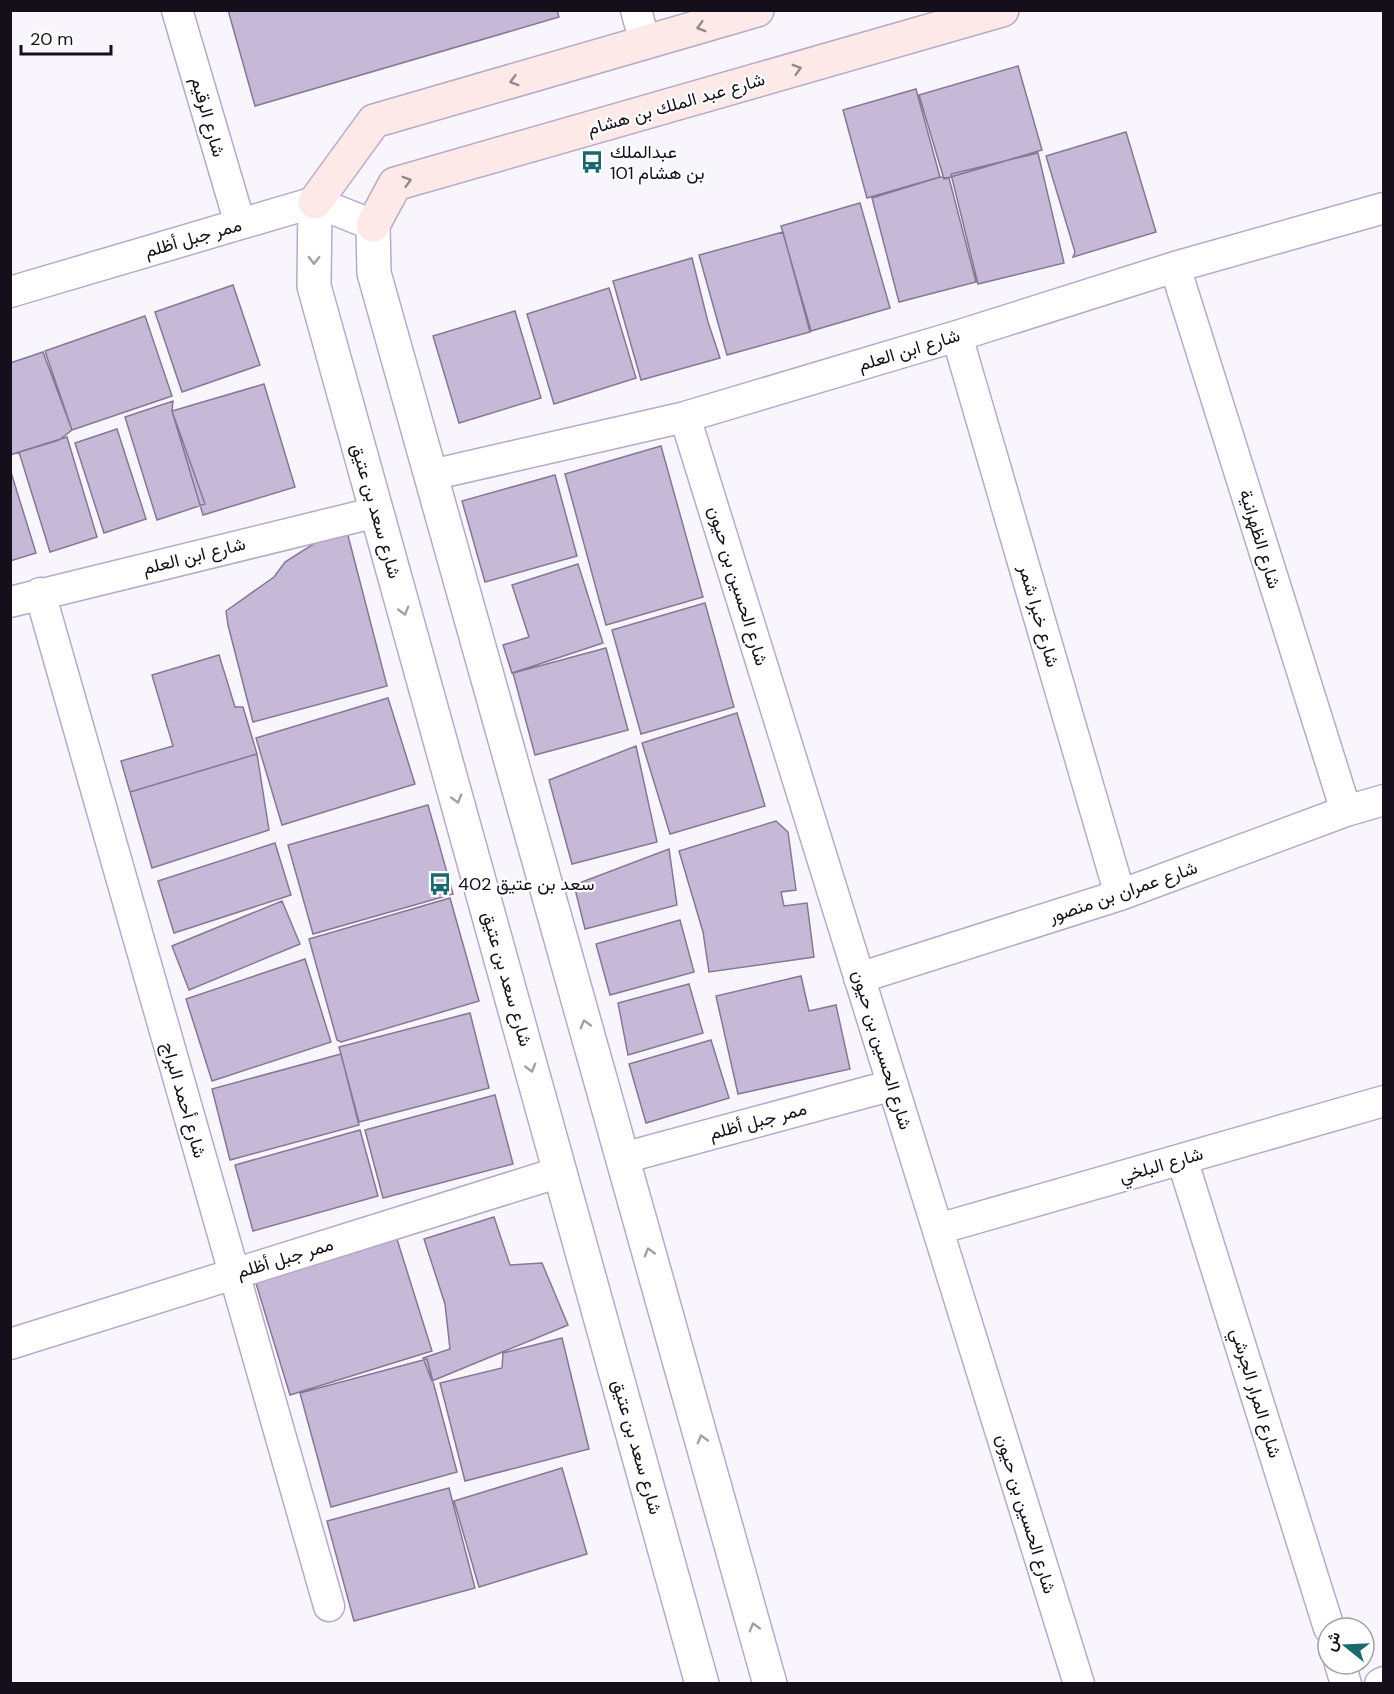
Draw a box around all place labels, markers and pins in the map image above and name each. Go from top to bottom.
place label: عبدالملك بن هشام 101 [610,140,705,185]
bus stop icon: عبدالملك بن هشام 101 [579,149,605,175]
bus stop icon: سعد بن عتيق 402 [427,871,453,897]
place label: سعد بن عتيق 402 [458,872,594,896]

